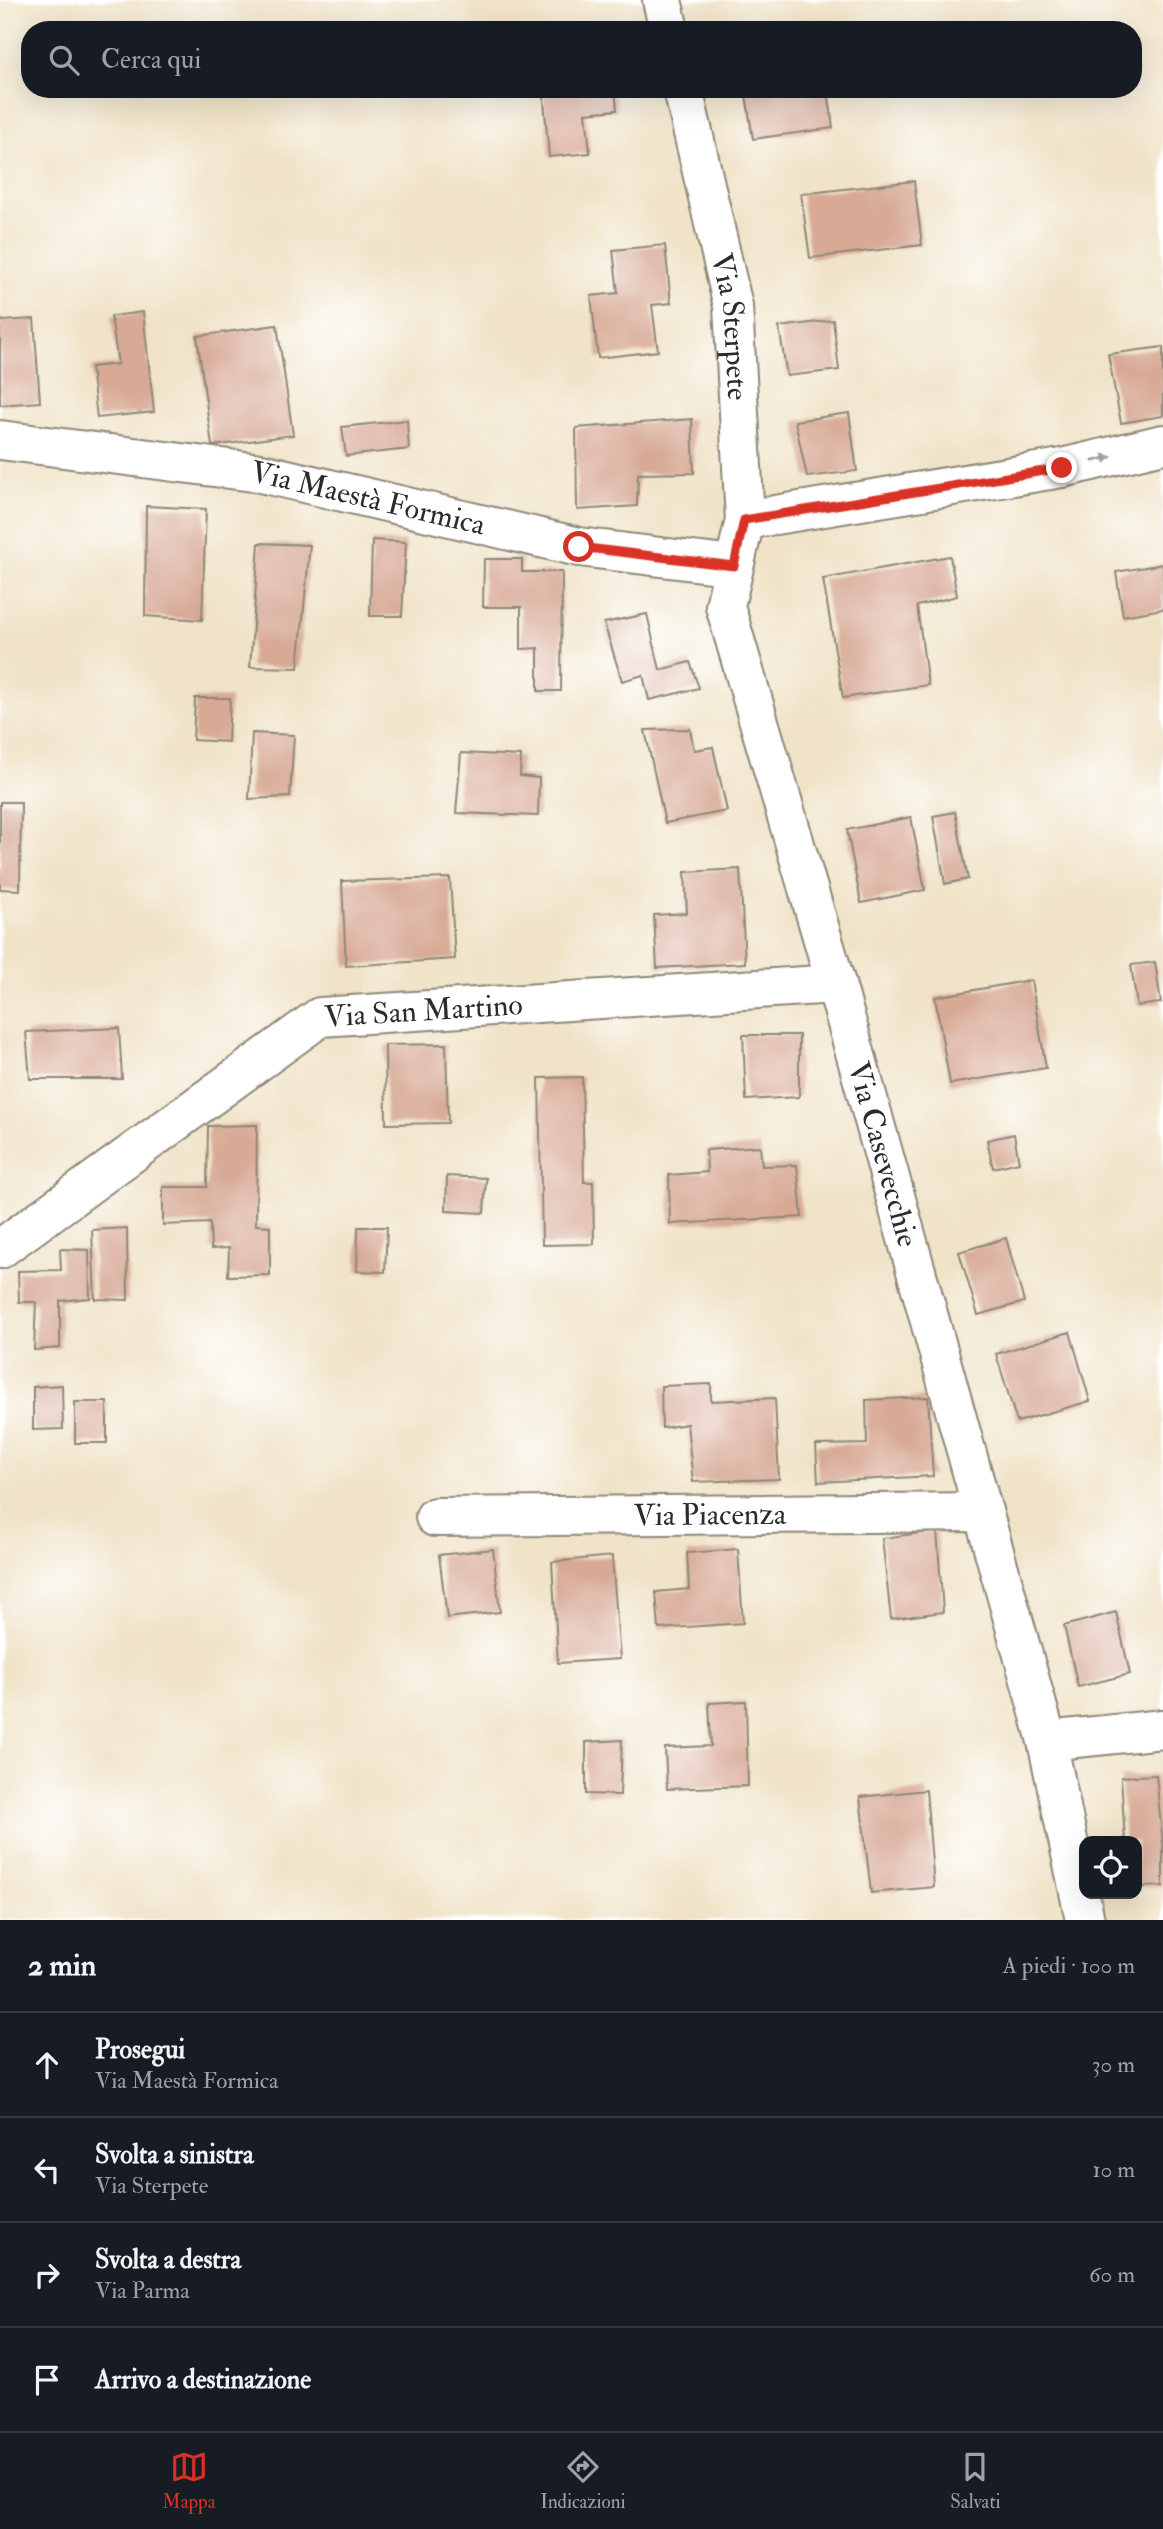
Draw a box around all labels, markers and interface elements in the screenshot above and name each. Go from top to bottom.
search box [21,21,1142,98]
icon: search [45,41,83,79]
text: Cerca qui [101,44,201,76]
street label: Via Sterpete [703,250,757,401]
route end [1046,452,1077,483]
street label: Via Maestà Formica [247,453,490,543]
one-way arrow [1091,453,1113,464]
route start [563,531,594,562]
street label: Via San Martino [323,986,524,1035]
street label: Via Casevecchie [840,1058,927,1251]
street label: Via Piacenza [634,1495,787,1534]
map controls [1079,1836,1142,1899]
button: locate [1079,1836,1142,1899]
text: 2 min [28,1947,96,1984]
text: A piedi · 100 m [1002,1951,1135,1980]
text: Prosegui [95,2034,185,2066]
icon: ahead [28,2046,66,2084]
text: 30 m [1092,2050,1135,2079]
text: Via Maestà Formica [95,2066,279,2095]
text: Svolta a sinistra [95,2139,254,2171]
icon: left [28,2151,66,2189]
text: 10 m [1092,2155,1135,2184]
text: Via Sterpete [95,2171,208,2200]
text: Svolta a destra [95,2244,241,2276]
icon: right [28,2256,66,2294]
text: 60 m [1089,2260,1135,2289]
text: Via Parma [95,2276,190,2305]
icon: arrive [28,2361,66,2399]
text: Arrivo a destinazione [95,2364,311,2396]
tab: Mappa [162,2448,215,2514]
tab: Indicazioni [540,2448,626,2514]
tab: Salvati [950,2448,1001,2514]

